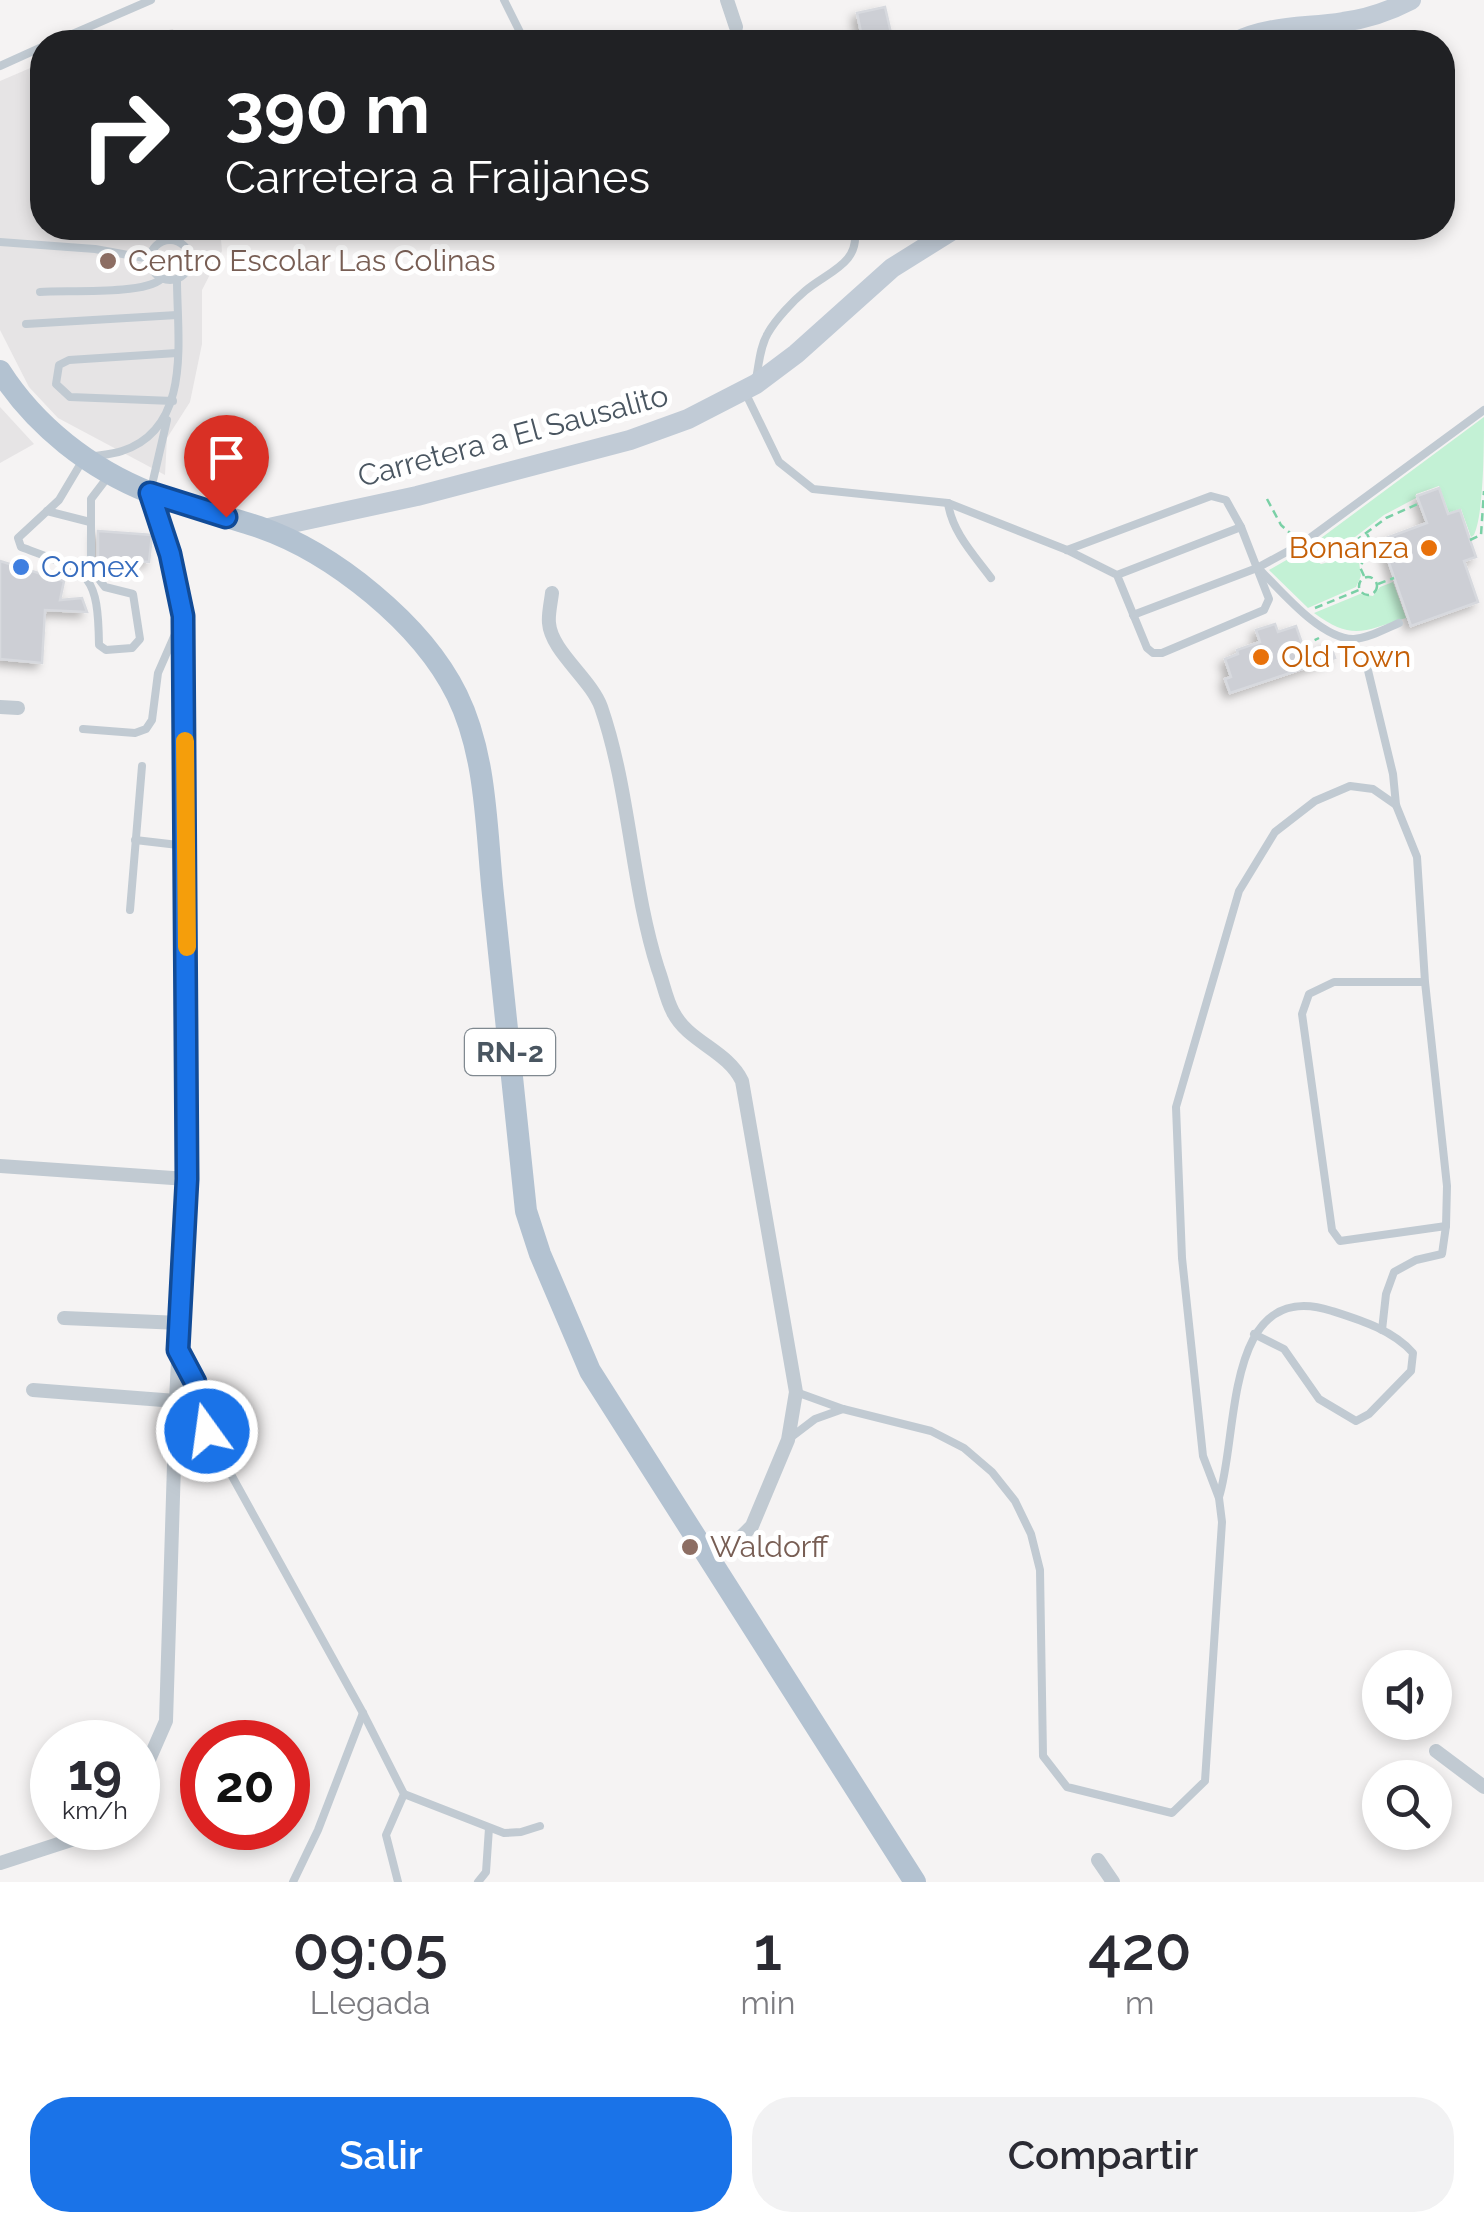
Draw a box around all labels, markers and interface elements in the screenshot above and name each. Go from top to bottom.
text: 390 m [225,67,430,149]
icon: right [60,70,190,200]
text: Carretera a Fraijanes [225,151,650,204]
place label: Centro Escolar Las Colinas [128,243,495,278]
marker: Centro Escolar Las Colinas [97,250,119,272]
street label: Carretera a El Sausalito [354,377,672,494]
pin [184,415,269,518]
icon: arrive [199,430,254,485]
place label: Bonanza [1289,530,1409,565]
marker: Bonanza [1418,537,1440,559]
place label: Comex [41,549,139,584]
marker: Comex [10,556,32,578]
place label: Old Town [1281,639,1411,674]
marker: Old Town [1250,646,1272,668]
road number: RN-2 [465,1029,555,1075]
position arrow [155,1379,259,1483]
place label: Waldorff [710,1529,829,1564]
marker: Waldorff [679,1536,701,1558]
map controls [1362,1650,1452,1850]
button: sound [1362,1650,1452,1740]
speed limit sign: 20 [180,1720,310,1850]
text: 19 [68,1743,122,1802]
button: search [1362,1760,1452,1850]
text: km/h [62,1795,128,1825]
text: 09:05 [292,1914,448,1984]
text: 1 [754,1914,782,1984]
text: 420 [1088,1914,1192,1984]
text: Llegada [310,1984,431,2021]
text: min [740,1984,795,2021]
text: m [1125,1984,1154,2021]
button: Salir [30,2097,732,2212]
button: Compartir [752,2097,1454,2212]

